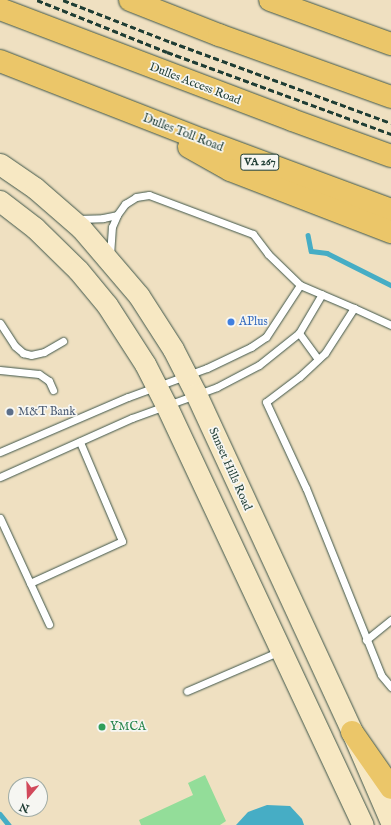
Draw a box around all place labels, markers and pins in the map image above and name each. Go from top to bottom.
place label: APlus [239,315,268,329]
marker: APlus [226,317,236,327]
place label: M&T Bank [18,405,76,419]
marker: M&T Bank [5,407,15,417]
place label: YMCA [110,720,146,734]
marker: YMCA [97,722,107,732]

